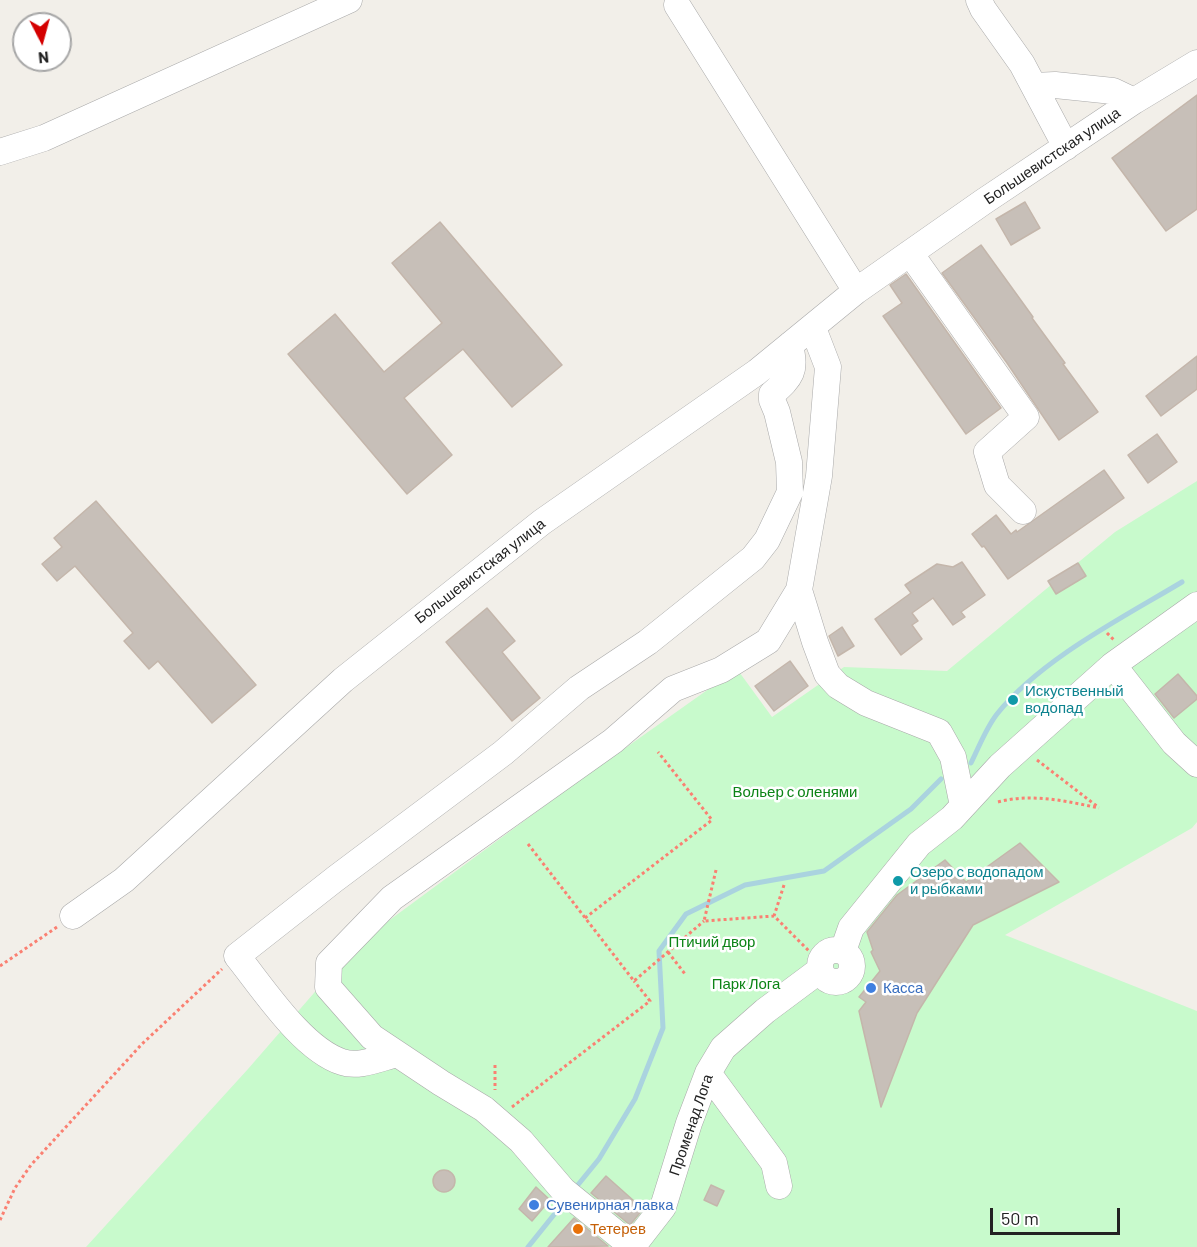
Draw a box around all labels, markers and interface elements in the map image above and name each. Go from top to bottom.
north arrow [12,12,72,72]
text: N [37,48,50,68]
street label: Большевистская улица [980,104,1124,208]
street label: Большевистская улица [411,515,549,627]
place label: Искуственный водопад [1025,682,1124,717]
marker: Искуственный водопад [1006,693,1020,707]
park label: Вольер с оленями [733,783,857,801]
place label: Озеро с водопадом и рыбками [910,863,1044,898]
marker: Озеро с водопадом и рыбками [891,874,905,888]
park label: Птичий двор [669,933,755,951]
park label: Парк Лога [712,975,780,993]
place label: Касса [883,979,923,997]
marker: Касса [864,981,878,995]
street label: Променад Лога [665,1072,717,1178]
place label: Сувенирная лавка [546,1196,674,1214]
scale bar [993,1196,1124,1234]
marker: Сувенирная лавка [527,1198,541,1212]
text: 50 m [1001,1207,1039,1229]
place label: Тетерев [590,1220,646,1238]
marker: Тетерев [571,1222,585,1236]

